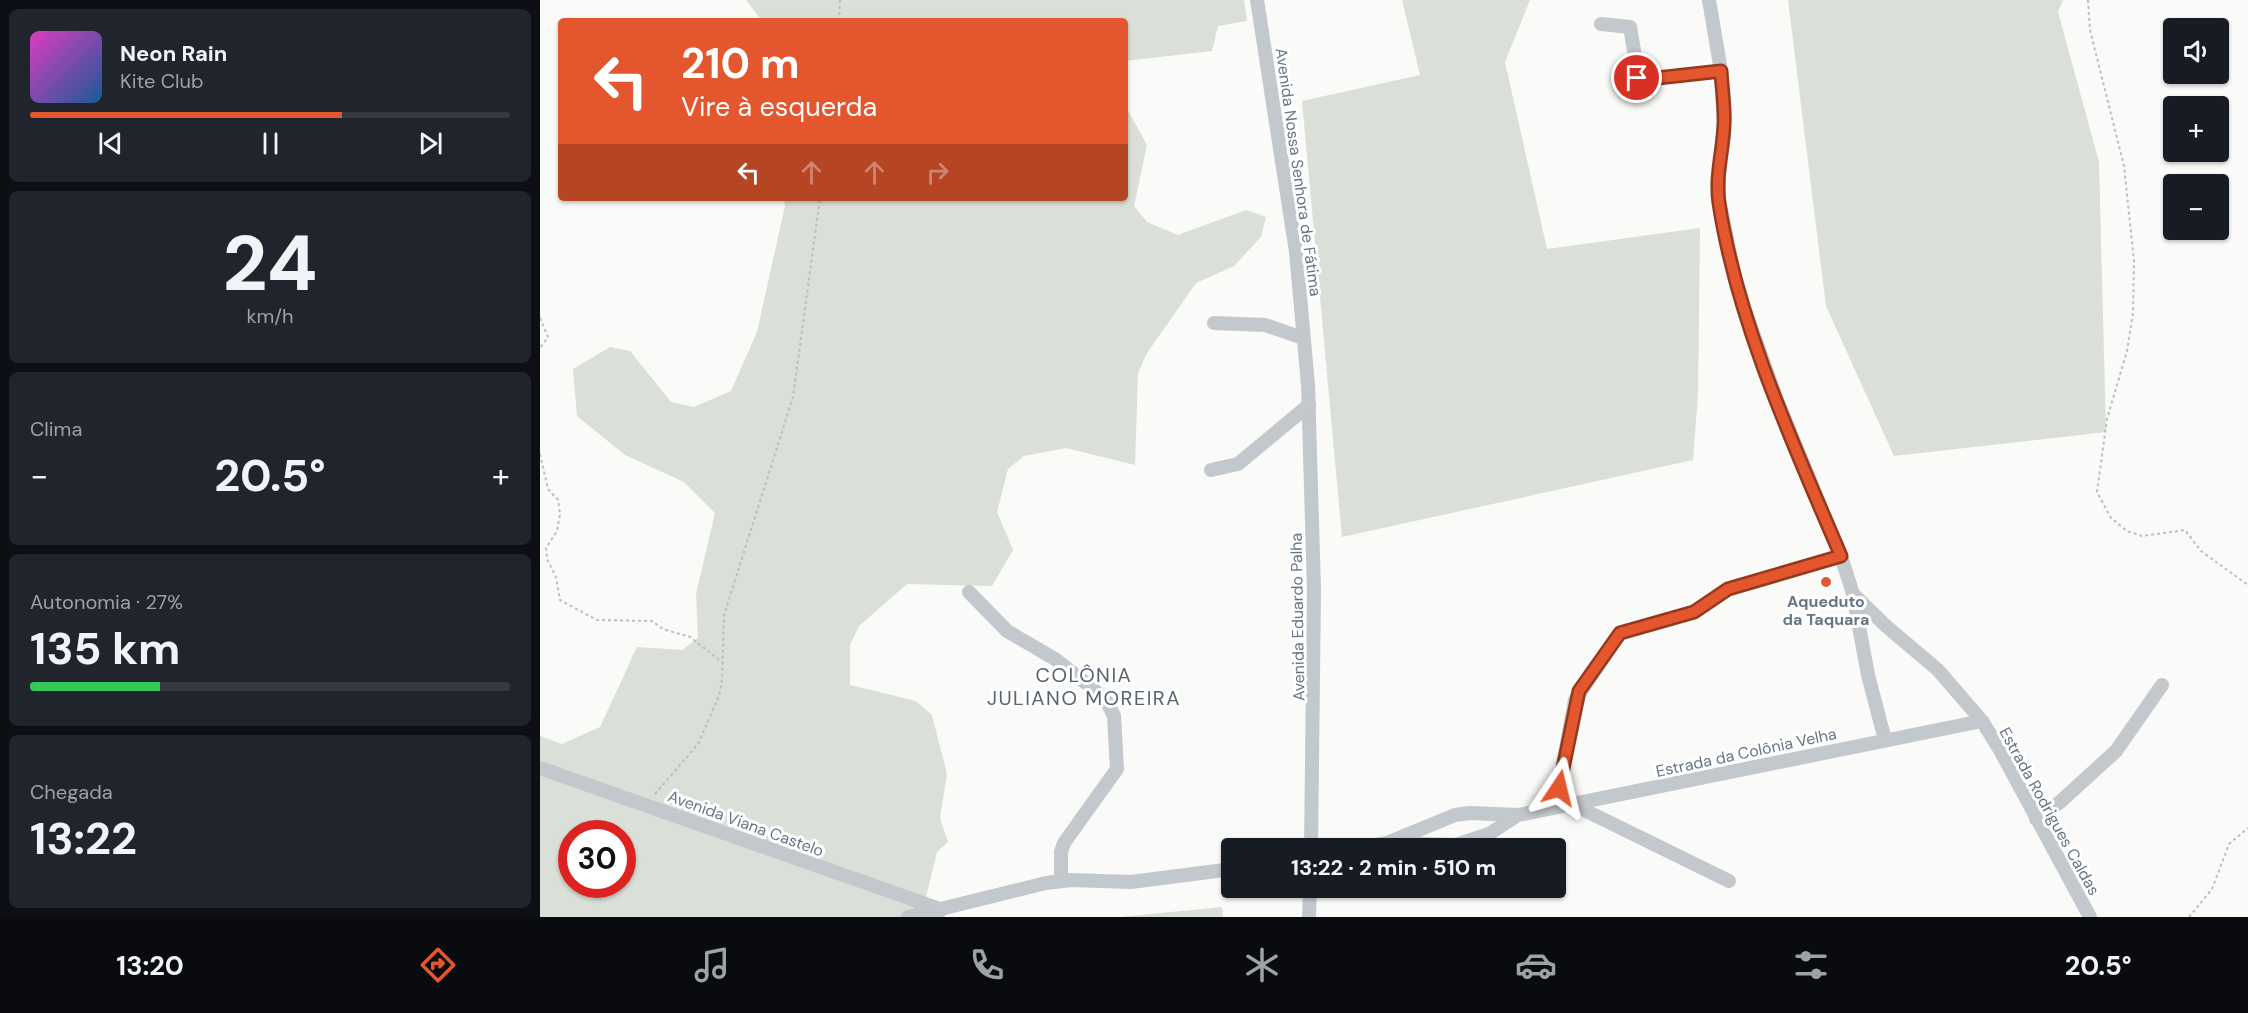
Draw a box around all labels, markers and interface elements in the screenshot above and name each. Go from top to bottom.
map controls [2163,18,2229,240]
button: sound [2163,18,2229,84]
text: 210 m [681,36,799,91]
text: Neon Rain [120,39,227,68]
icon: left [582,42,660,120]
street label: Avenida Nossa Senhora de Fátima [1271,47,1326,298]
pin [1611,52,1662,103]
icon: arrive [1620,61,1653,94]
text: Kite Club [120,68,204,94]
text: Vire à esquerda [681,89,877,124]
button: + [2163,96,2229,162]
icon: previous [94,127,127,160]
icon: pause [254,127,287,160]
icon: next [414,127,447,160]
icon: left [732,156,765,189]
icon: ahead [795,156,828,189]
icon: ahead [858,156,891,189]
icon: right [921,156,954,189]
button: − [2163,174,2229,240]
text: 24 [222,213,318,314]
text: km/h [246,303,294,329]
text: Clima [30,416,82,442]
text: 20.5° [214,446,326,505]
text: − [30,454,48,497]
text: + [492,454,510,497]
street label: Avenida Eduardo Palha [1286,533,1309,701]
marker: Aqueduto da Taquara [1819,575,1833,589]
text: Autonomia · 27% [30,589,183,615]
place label: Aqueduto da Taquara [1783,591,1869,630]
text: 135 km [30,619,180,678]
district label: COLÔNIA JULIANO MOREIRA [987,662,1181,711]
street label: Estrada da Colônia Velha [1654,723,1838,782]
street label: Estrada Rodrigues Caldas [1995,724,2105,899]
position arrow [1527,756,1591,820]
text: Chegada [30,779,113,805]
street label: Avenida Viana Castelo [665,785,827,861]
text: 13:22 [30,809,137,868]
speed limit sign: 30 [558,820,636,898]
text: 13:22 · 2 min · 510 m [1291,853,1496,882]
icon: directions [417,944,459,986]
icon: music [691,944,733,986]
icon: phone [966,944,1008,986]
icon: climate [1241,944,1283,986]
icon: car [1515,944,1557,986]
icon: filters [1790,944,1832,986]
text: 13:20 [116,948,184,983]
text: 20.5° [2065,948,2132,983]

